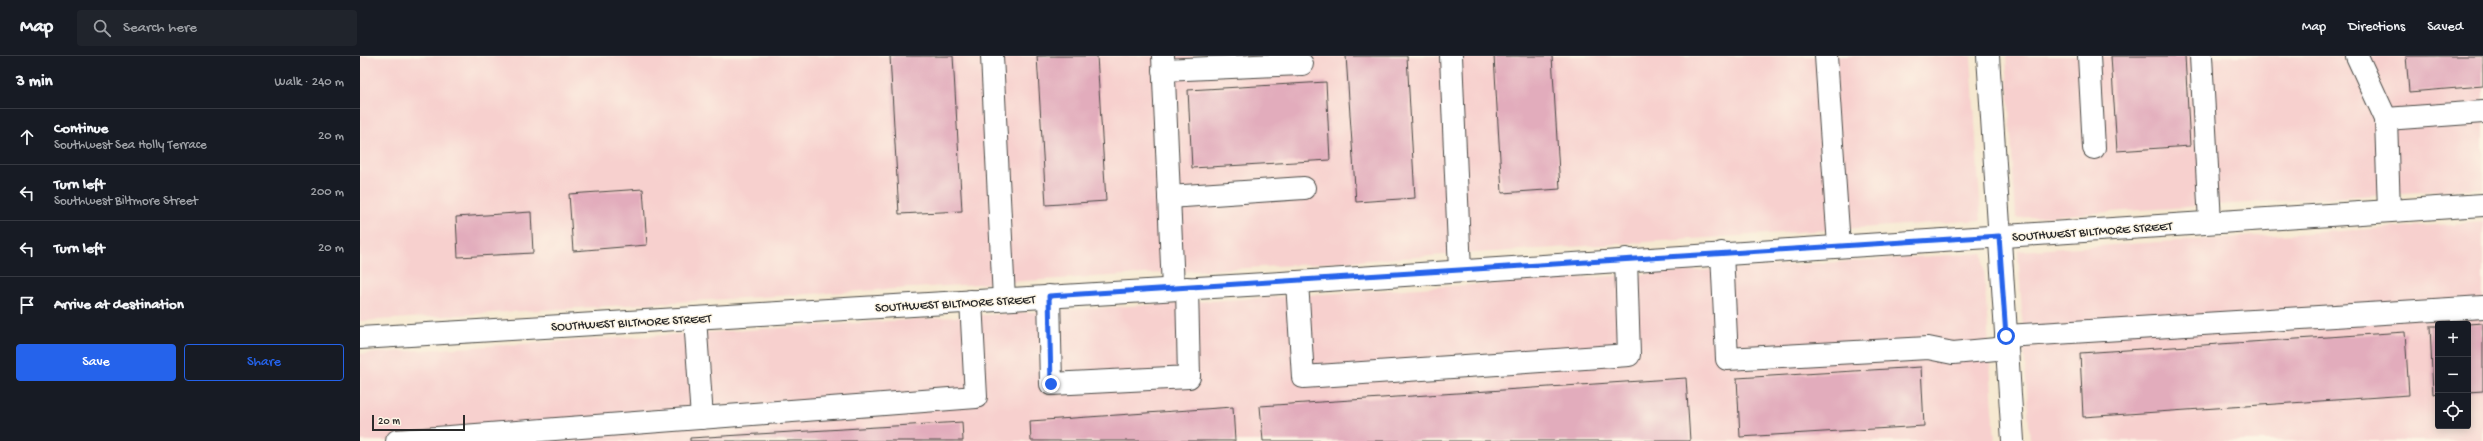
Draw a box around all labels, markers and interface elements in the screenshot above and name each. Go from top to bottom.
search box [77,10,357,46]
text: Map [20,16,53,39]
icon: search [91,17,113,39]
text: Search here [123,19,197,37]
text: Map [2302,19,2326,36]
text: Directions [2348,19,2405,36]
text: Saved [2427,19,2463,36]
text: 3 min [16,72,53,92]
text: Walk · 240 m [275,75,344,90]
text: Continue [54,120,108,138]
icon: ahead [16,126,38,148]
text: 20 m [318,129,344,144]
text: Southwest Sea Holly Terrace [54,138,207,153]
text: Turn left [54,176,105,194]
icon: left [16,182,38,204]
text: 200 m [311,185,344,200]
text: Southwest Biltmore Street [54,194,198,209]
street label: SOUTHWEST BILTMORE STREET [2012,219,2174,246]
icon: left [16,238,38,260]
text: Turn left [54,240,105,258]
text: 20 m [318,241,344,256]
street label: SOUTHWEST BILTMORE STREET [875,293,1037,316]
icon: arrive [16,294,38,316]
text: Arrive at destination [54,296,184,314]
street label: SOUTHWEST BILTMORE STREET [551,312,713,335]
map controls [2435,321,2471,429]
button: + [2435,321,2471,357]
route start [1997,327,2015,345]
button: Save [16,344,176,381]
button: Share [184,344,344,381]
button: − [2435,357,2471,393]
route end [1042,375,1060,393]
button: locate [2435,393,2471,429]
scale bar [372,413,465,432]
text: 20 m [378,416,400,428]

